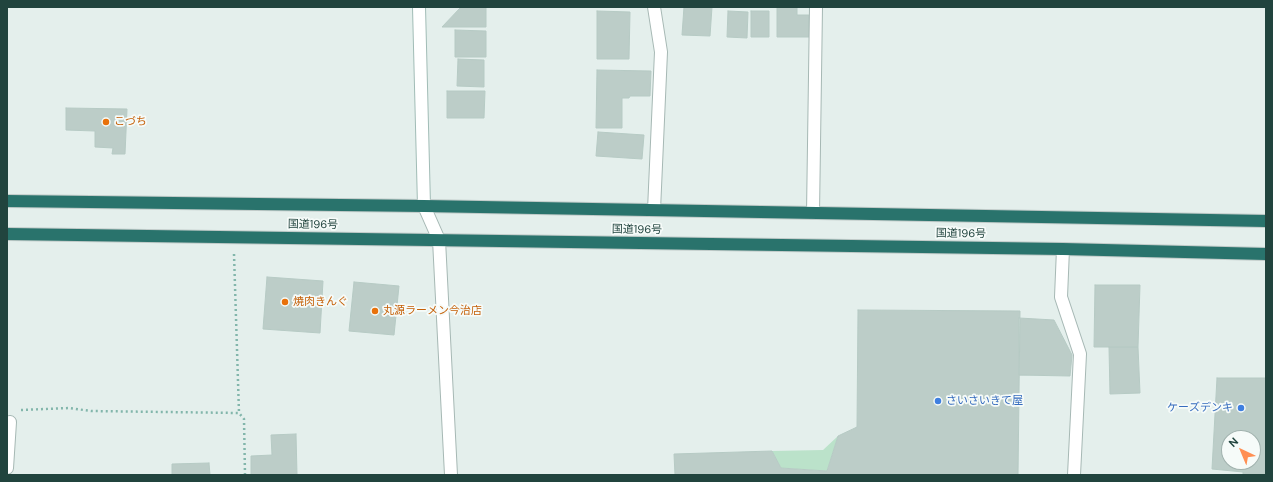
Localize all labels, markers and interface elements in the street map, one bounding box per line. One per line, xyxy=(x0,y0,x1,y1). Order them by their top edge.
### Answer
place label: こづち xyxy=(114,115,147,129)
marker: こづち xyxy=(101,117,111,127)
street label: 国道196号 xyxy=(288,218,338,232)
street label: 国道196号 xyxy=(612,223,662,237)
street label: 国道196号 xyxy=(936,227,986,241)
place label: 焼肉きんぐ xyxy=(293,295,348,309)
marker: 焼肉きんぐ xyxy=(280,297,290,307)
place label: 丸源ラーメン今治店 xyxy=(383,304,482,318)
marker: 丸源ラーメン今治店 xyxy=(370,306,380,316)
place label: さいさいきて屋 xyxy=(946,394,1023,408)
marker: さいさいきて屋 xyxy=(933,396,943,406)
place label: ケーズデンキ xyxy=(1167,401,1233,415)
marker: ケーズデンキ xyxy=(1236,403,1246,413)
north arrow xyxy=(1221,430,1261,470)
text: N xyxy=(1226,434,1241,450)

